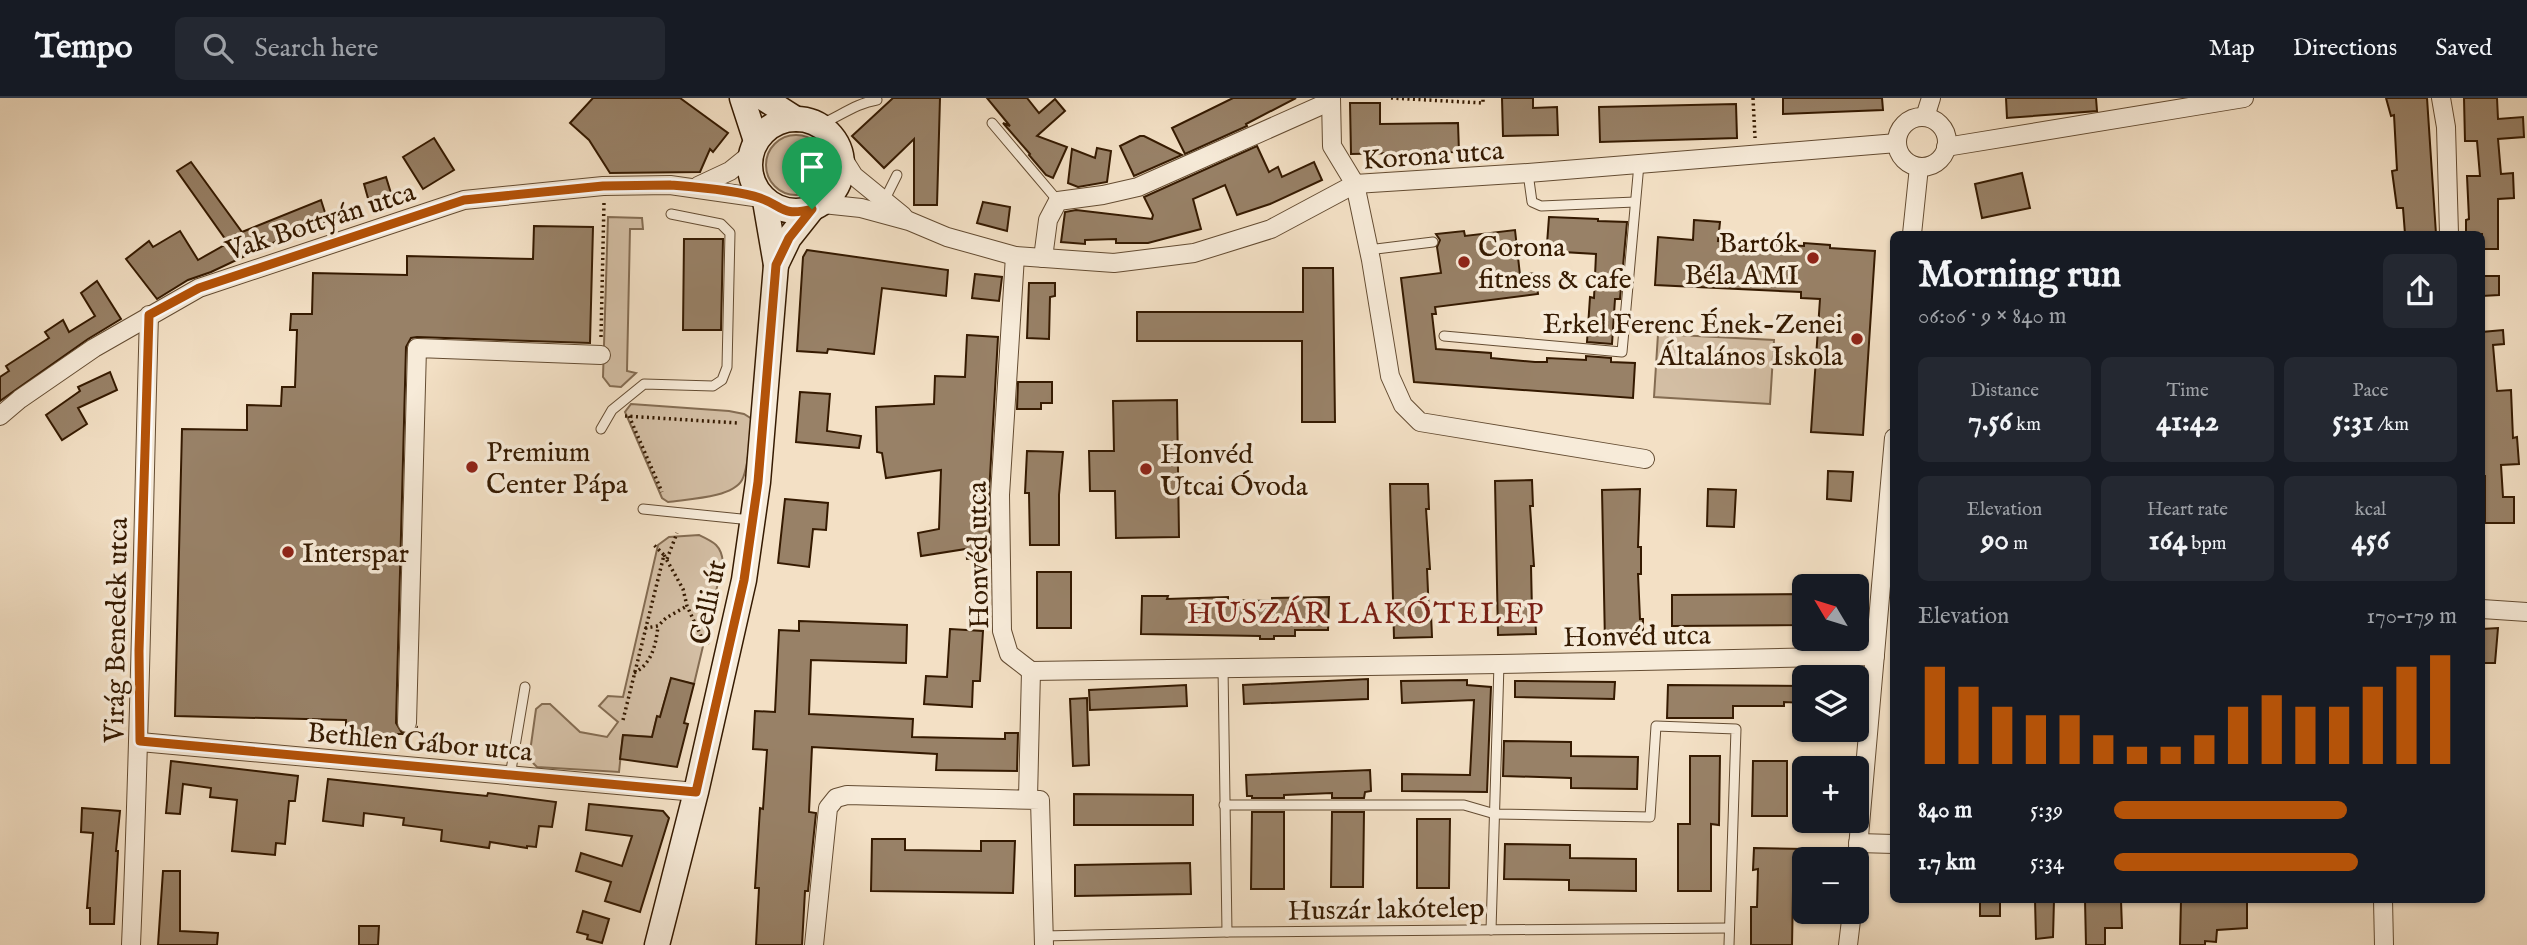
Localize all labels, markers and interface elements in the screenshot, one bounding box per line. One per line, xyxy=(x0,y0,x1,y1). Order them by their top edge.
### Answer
search box xyxy=(175,17,665,80)
text: Tempo xyxy=(35,27,133,69)
icon: search xyxy=(199,29,237,67)
text: Search here xyxy=(255,32,378,65)
text: Map xyxy=(2209,33,2255,64)
text: Directions xyxy=(2293,33,2397,64)
text: Saved xyxy=(2435,33,2492,64)
street label: Korona utca xyxy=(1361,134,1506,179)
pin xyxy=(782,137,842,209)
icon: arrive xyxy=(793,148,831,186)
street label: Vak Bottyán utca xyxy=(221,175,421,270)
place label: Bartók Béla AMI xyxy=(1684,227,1800,294)
place label: Corona fitness & cafe xyxy=(1478,231,1632,298)
marker: Bartók Béla AMI xyxy=(1805,250,1821,266)
text: Morning run xyxy=(1918,252,2121,300)
marker: Corona fitness & cafe xyxy=(1456,254,1472,270)
button: share xyxy=(2383,254,2457,328)
text: 06:06 · 9 × 840 m xyxy=(1918,302,2067,331)
place label: Erkel Ferenc Ének-Zenei Általános Iskola xyxy=(1542,307,1844,375)
marker: Erkel Ferenc Ének-Zenei Általános Iskola xyxy=(1849,331,1865,347)
text: Distance xyxy=(1970,379,2039,403)
text: Time xyxy=(2166,379,2209,403)
text: Pace xyxy=(2353,379,2388,403)
text: 7.56 xyxy=(1968,403,2012,441)
text: 41:42 xyxy=(2156,403,2219,441)
text: 5:31 xyxy=(2332,403,2373,441)
text: km xyxy=(2012,413,2041,437)
text: /km xyxy=(2373,413,2409,437)
place label: Premium Center Pápa xyxy=(486,436,629,503)
place label: Honvéd Utcai Óvoda xyxy=(1160,438,1309,505)
marker: Premium Center Pápa xyxy=(464,459,480,475)
marker: Honvéd Utcai Óvoda xyxy=(1138,461,1154,477)
street label: Honvéd utca xyxy=(961,480,998,629)
text: Elevation xyxy=(1967,498,2042,522)
text: Heart rate xyxy=(2147,498,2228,522)
text: kcal xyxy=(2355,498,2386,522)
street label: Virág Benedek utca xyxy=(98,516,137,744)
text: 90 xyxy=(1981,522,2009,560)
text: 164 xyxy=(2149,522,2187,560)
text: 456 xyxy=(2351,522,2390,560)
text: m xyxy=(2009,532,2028,556)
text: bpm xyxy=(2187,532,2226,556)
place label: Interspar xyxy=(302,537,409,572)
marker: Interspar xyxy=(280,544,296,560)
street label: Celli út xyxy=(683,556,736,648)
north arrow xyxy=(1792,574,1869,651)
map controls xyxy=(1792,574,1869,924)
district label: HUSZÁR LAKÓTELEP xyxy=(1187,595,1545,634)
text: Elevation xyxy=(1918,602,2009,631)
text: 170–179 m xyxy=(2367,602,2457,631)
street label: Honvéd utca xyxy=(1563,619,1712,656)
button: layers xyxy=(1792,665,1869,742)
street label: Bethlen Gábor utca xyxy=(306,716,535,771)
button: + xyxy=(1792,756,1869,833)
text: 840 m xyxy=(1918,796,1972,825)
text: 5:39 xyxy=(2030,796,2063,825)
button: − xyxy=(1792,847,1869,924)
text: 1.7 km xyxy=(1918,848,1976,877)
text: 5:34 xyxy=(2030,848,2064,877)
street label: Huszár lakótelep xyxy=(1287,891,1485,930)

